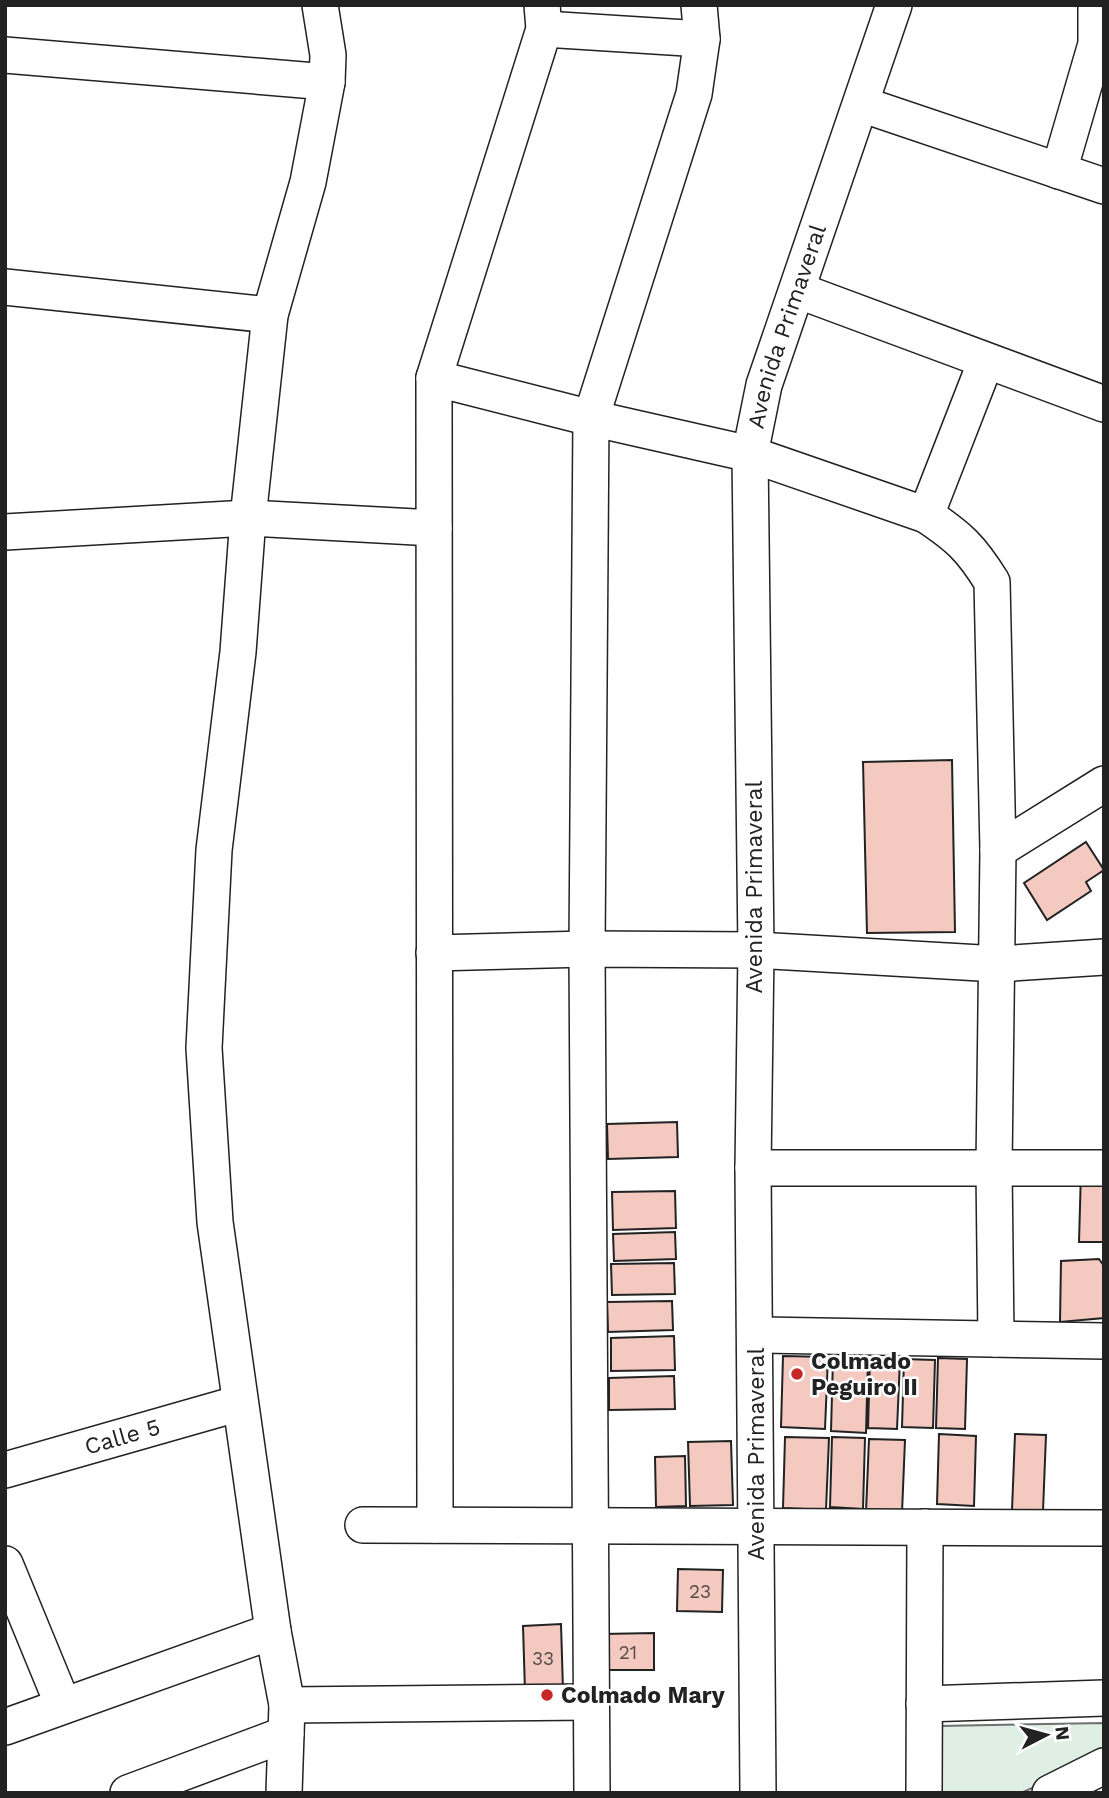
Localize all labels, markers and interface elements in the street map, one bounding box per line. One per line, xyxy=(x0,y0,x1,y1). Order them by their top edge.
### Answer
street label: Avenida Primaveral xyxy=(742,221,832,431)
street label: Avenida Primaveral xyxy=(741,780,768,994)
street label: Avenida Primaveral xyxy=(743,1347,770,1561)
place label: Colmado Peguiro II xyxy=(811,1348,918,1401)
marker: Colmado Peguiro II xyxy=(789,1366,805,1382)
street label: Calle 5 xyxy=(82,1413,163,1461)
house number: 23 xyxy=(689,1580,711,1603)
house number: 21 xyxy=(619,1641,637,1664)
house number: 33 xyxy=(532,1647,554,1670)
place label: Colmado Mary xyxy=(561,1682,725,1709)
marker: Colmado Mary xyxy=(539,1687,555,1703)
north arrow xyxy=(1011,1700,1081,1770)
text: N xyxy=(1050,1725,1075,1741)

